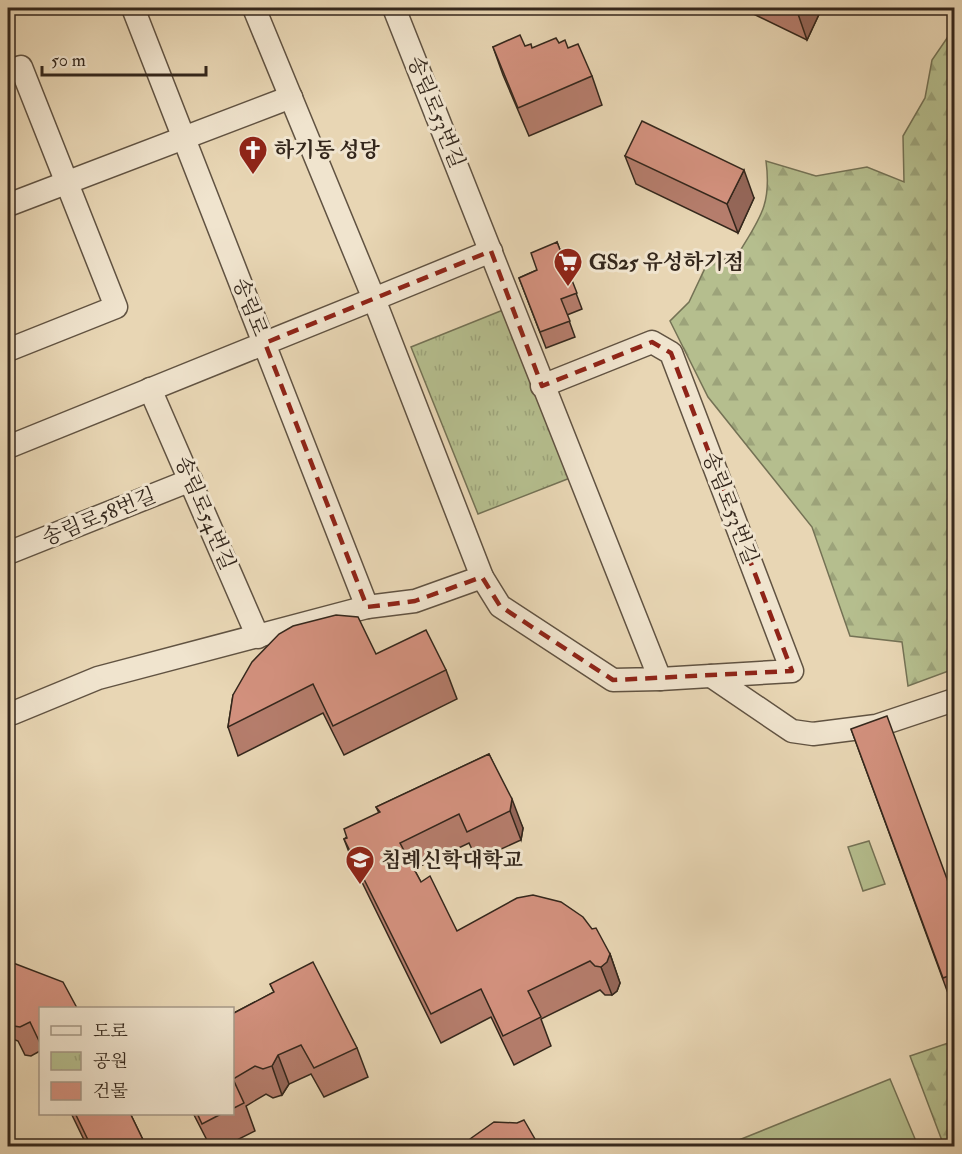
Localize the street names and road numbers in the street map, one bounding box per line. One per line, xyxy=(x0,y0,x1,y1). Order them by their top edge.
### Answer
street label: 송림로53번길 xyxy=(401,52,471,172)
street label: 송림로 xyxy=(226,274,274,340)
street label: 송림로53번길 xyxy=(696,448,764,568)
street label: 송림로54번길 xyxy=(169,452,241,574)
street label: 송림로58번길 xyxy=(38,482,160,552)

